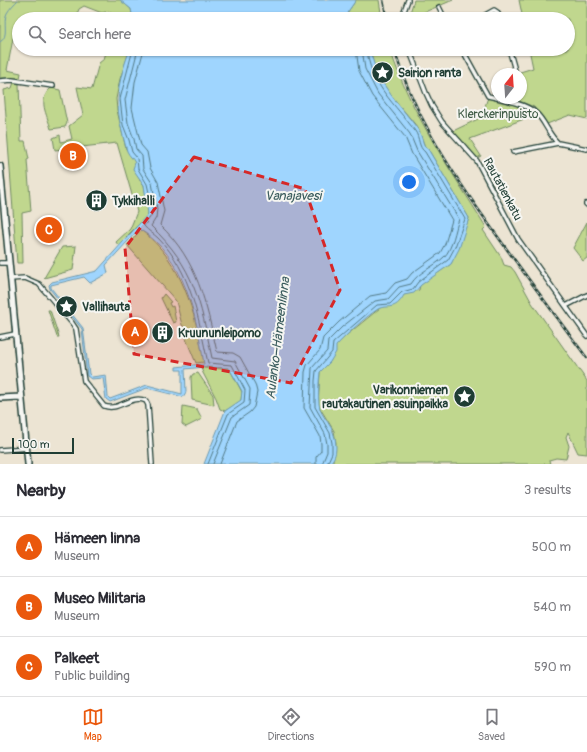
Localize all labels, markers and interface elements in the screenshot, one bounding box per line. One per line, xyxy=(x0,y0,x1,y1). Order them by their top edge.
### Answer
search box xyxy=(12,12,575,56)
icon: search xyxy=(26,23,48,45)
text: Search here xyxy=(58,25,131,44)
place icon: Sairion ranta xyxy=(370,60,396,86)
place label: Sairion ranta xyxy=(398,66,462,81)
north arrow xyxy=(491,68,527,104)
park label: Klerckerinpuisto xyxy=(458,107,539,122)
pin: B xyxy=(60,141,86,171)
street label: Rautatienkatu xyxy=(480,155,525,223)
your location xyxy=(399,172,419,192)
building icon: Tykkihalli xyxy=(84,188,110,214)
water label: Vanajavesi xyxy=(265,188,324,204)
place label: Tykkihalli xyxy=(111,194,155,209)
pin: C xyxy=(36,215,62,245)
water label: Aulanko–Hämeenlinna xyxy=(263,275,294,400)
place icon: Vallihauta xyxy=(53,294,79,320)
place label: Vallihauta xyxy=(82,300,130,315)
pin: A xyxy=(122,317,148,347)
building icon: Kruununleipomo xyxy=(149,320,175,346)
place label: Kruununleipomo xyxy=(178,326,262,341)
place label: Varikonniemen rautakautinen asuinpaikka xyxy=(322,383,448,412)
place icon: Varikonniemen rautakautinen asuinpaikka xyxy=(451,384,477,410)
scale bar xyxy=(12,436,74,455)
text: 100 m xyxy=(18,438,49,451)
text: Nearby xyxy=(16,480,65,501)
text: 3 results xyxy=(524,482,571,498)
text: Hämeen linna xyxy=(54,529,140,548)
text: A xyxy=(25,539,33,555)
text: 500 m xyxy=(532,539,571,555)
text: Museum xyxy=(54,548,100,564)
text: Museo Militaria xyxy=(54,589,146,608)
text: B xyxy=(25,599,33,615)
text: 540 m xyxy=(533,599,571,615)
text: Museum xyxy=(54,608,100,624)
text: Palkeet xyxy=(54,649,99,668)
text: C xyxy=(25,659,33,675)
text: 590 m xyxy=(534,659,571,675)
text: Public building xyxy=(54,668,130,684)
tab: Map xyxy=(82,706,104,743)
tab: Directions xyxy=(268,706,314,743)
tab: Saved xyxy=(478,706,505,743)

